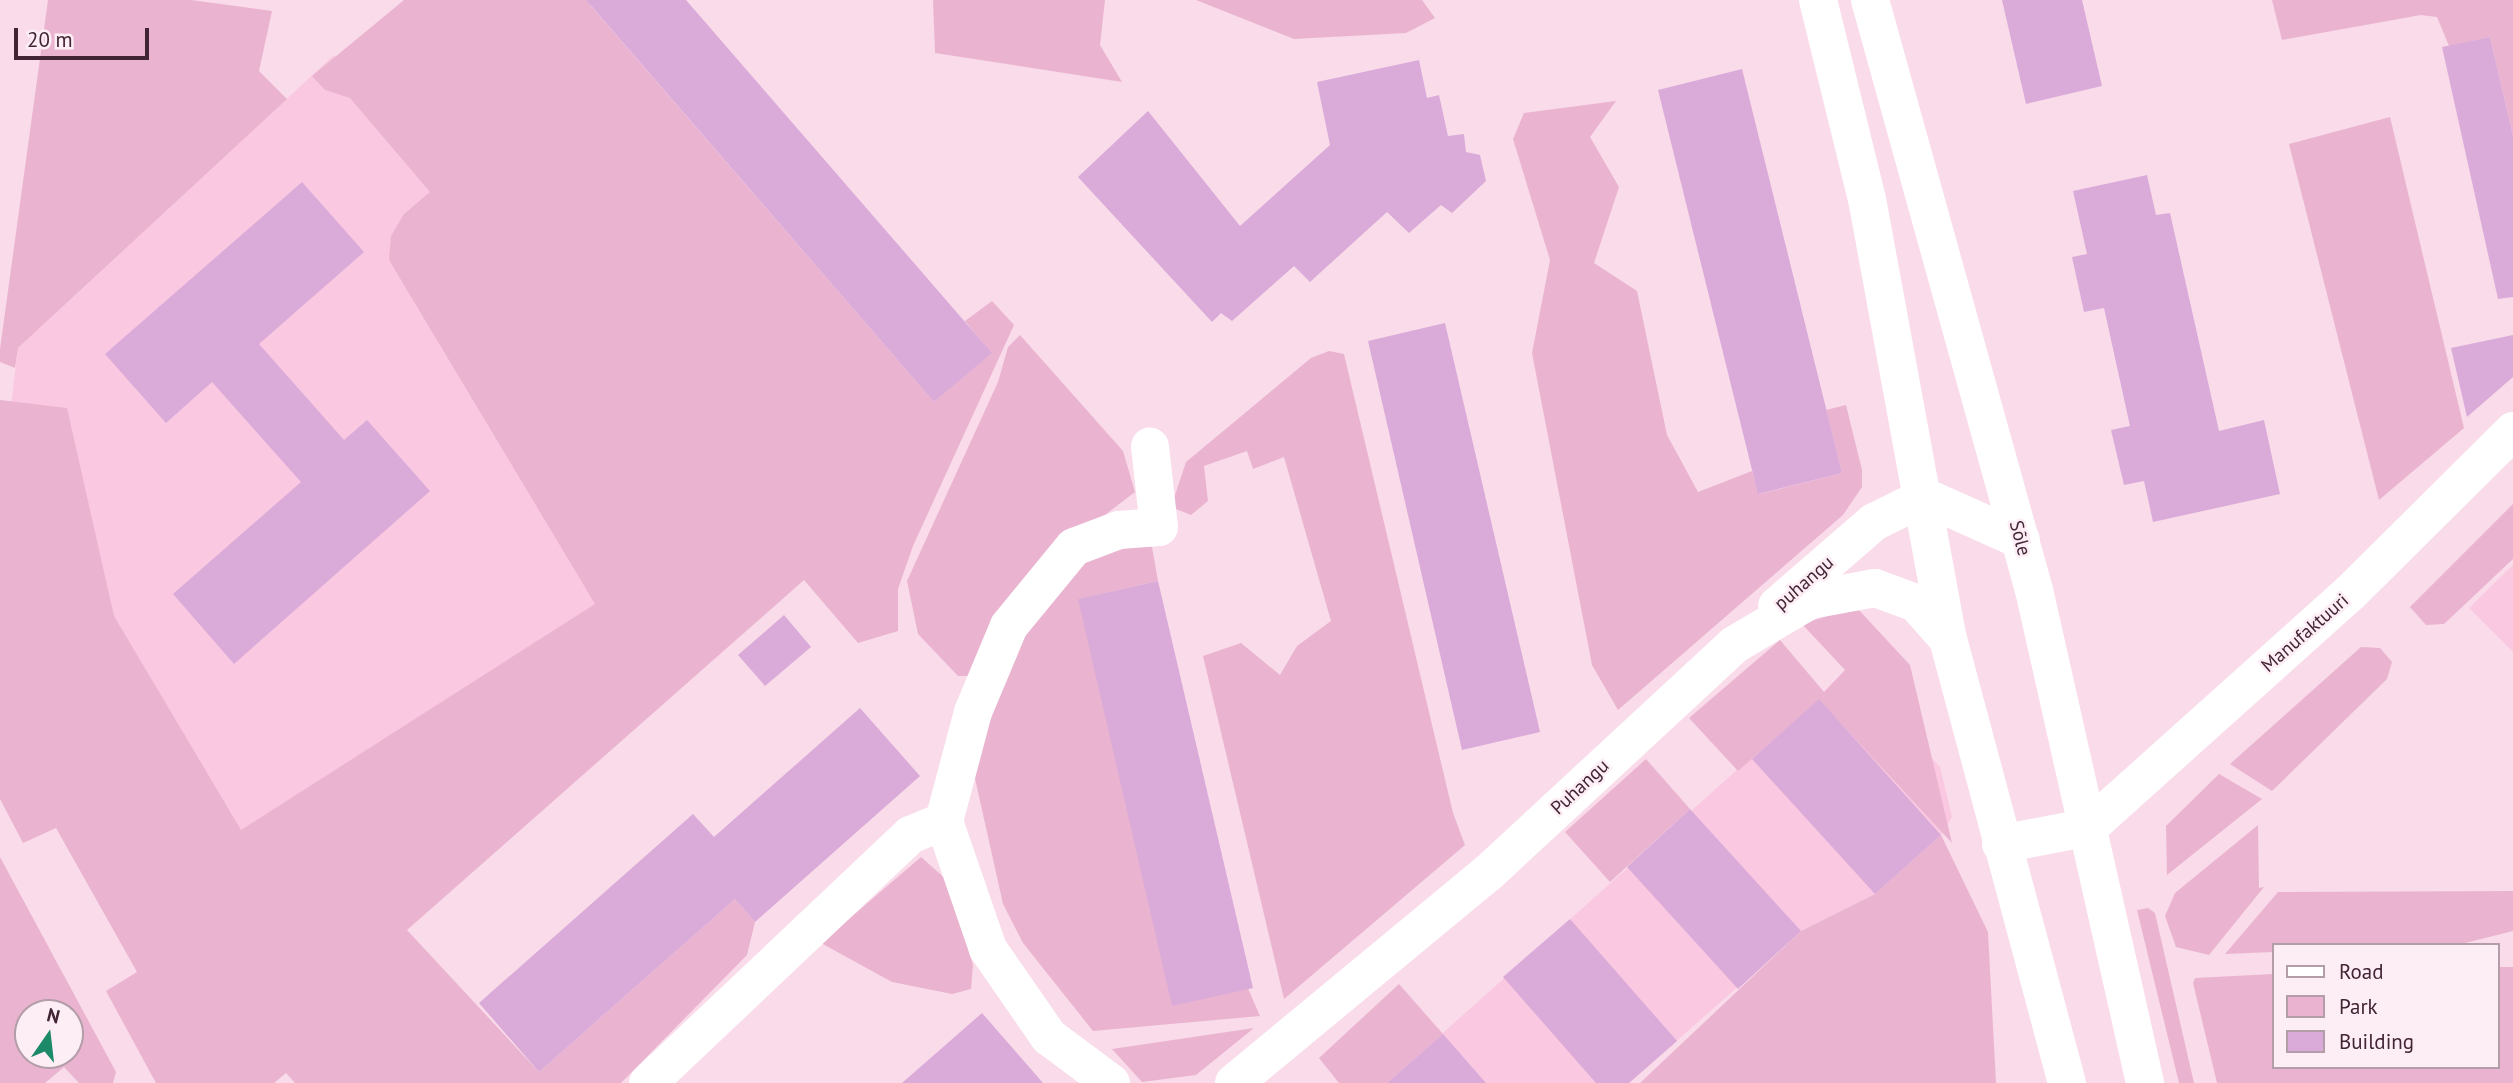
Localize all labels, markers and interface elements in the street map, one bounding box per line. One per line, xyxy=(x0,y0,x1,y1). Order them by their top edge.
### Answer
scale bar xyxy=(18,14,152,58)
text: 20 m xyxy=(27,26,73,53)
street label: Sõle xyxy=(2004,518,2036,558)
street label: puhangu xyxy=(1770,551,1838,615)
street label: Manufaktuuri xyxy=(2257,589,2353,677)
street label: Puhangu xyxy=(1546,755,1614,819)
legend xyxy=(2272,943,2499,1069)
text: Road xyxy=(2339,958,2383,985)
text: Park xyxy=(2339,993,2378,1020)
north arrow xyxy=(14,999,84,1069)
text: N xyxy=(45,1002,63,1029)
text: Building xyxy=(2339,1028,2414,1055)

